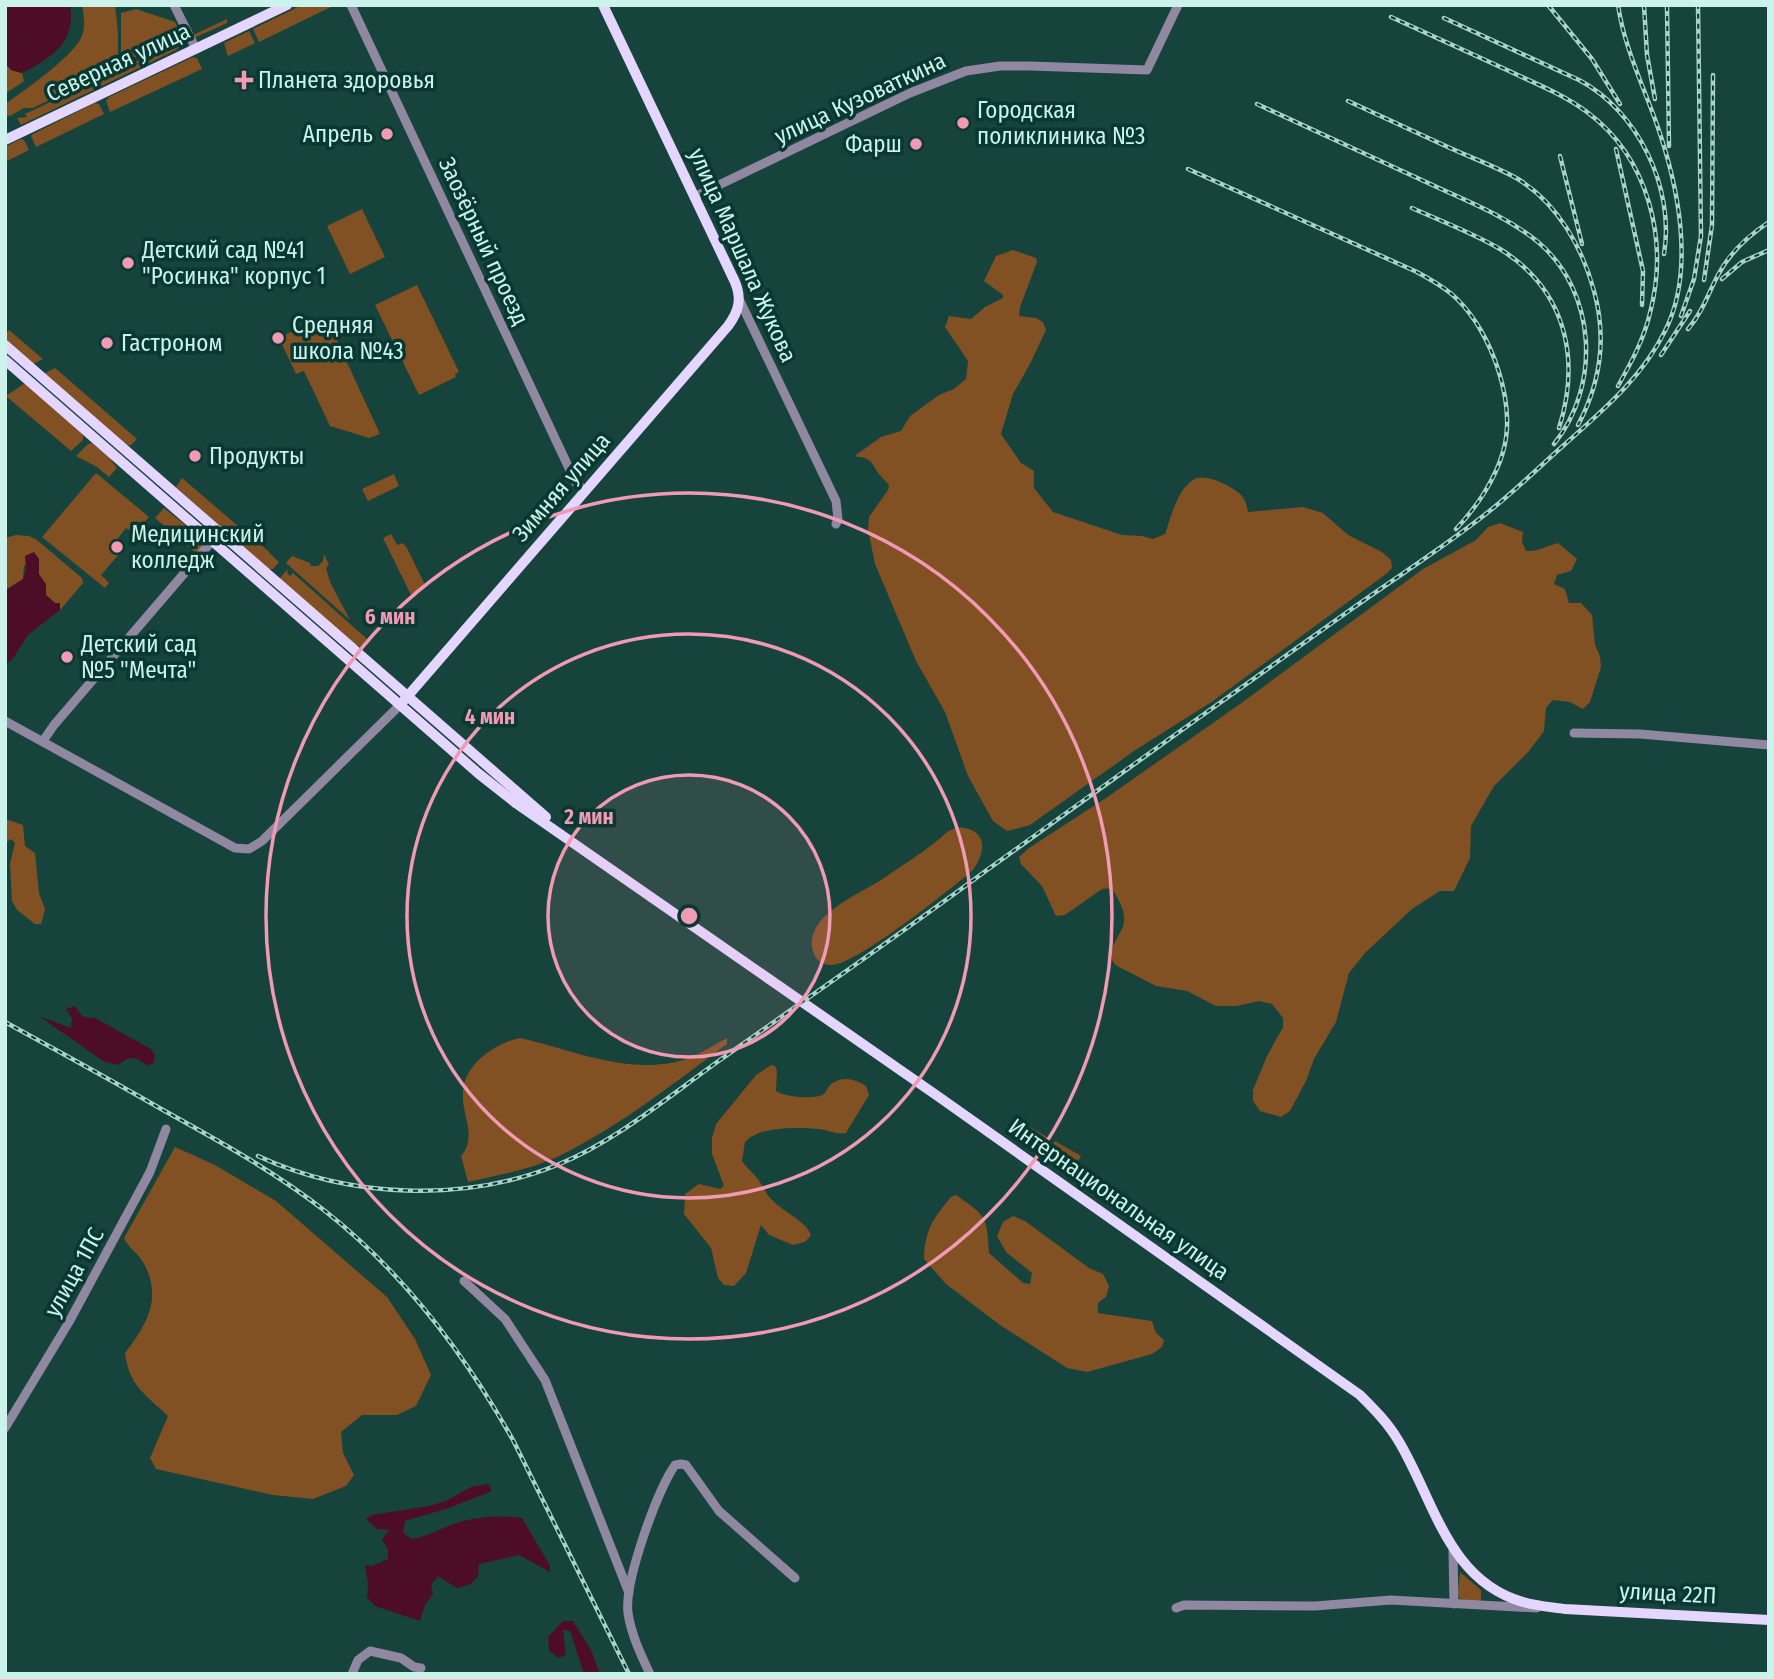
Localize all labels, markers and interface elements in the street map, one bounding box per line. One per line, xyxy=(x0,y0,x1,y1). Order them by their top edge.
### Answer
street label: Северная улица xyxy=(42,16,194,108)
street label: улица Кузоваткина xyxy=(770,46,950,150)
place label: Планета здоровья xyxy=(258,66,435,94)
marker: Планета здоровья xyxy=(236,72,252,88)
place label: Городская поликлиника №3 xyxy=(977,96,1145,150)
marker: Городская поликлиника №3 xyxy=(955,115,971,131)
place label: Апрель xyxy=(303,120,373,148)
marker: Апрель xyxy=(379,126,395,142)
place label: Фарш xyxy=(845,130,902,158)
marker: Фарш xyxy=(908,136,924,152)
street label: улица Маршала Жукова xyxy=(683,144,803,366)
street label: Заозёрный проезд xyxy=(433,153,535,329)
place label: Детский сад №41 "Росинка" корпус 1 xyxy=(141,236,326,290)
marker: Детский сад №41 "Росинка" корпус 1 xyxy=(120,255,136,271)
place label: Средняя школа №43 xyxy=(292,311,404,365)
place label: Гастроном xyxy=(121,329,222,357)
marker: Средняя школа №43 xyxy=(270,330,286,346)
marker: Гастроном xyxy=(99,335,115,351)
street label: Зимняя улица xyxy=(506,427,616,547)
place label: Продукты xyxy=(209,442,304,470)
marker: Продукты xyxy=(187,448,203,464)
place label: Медицинский колледж xyxy=(131,520,265,574)
marker: Медицинский колледж xyxy=(109,539,125,555)
text: 6 мин xyxy=(365,604,415,630)
place label: Детский сад №5 "Мечта" xyxy=(80,630,197,684)
marker: Детский сад №5 "Мечта" xyxy=(59,649,75,665)
text: 4 мин xyxy=(465,704,515,730)
text: 2 мин xyxy=(563,804,614,830)
centre of rings xyxy=(677,904,701,928)
street label: Интернациональная улица xyxy=(1003,1112,1235,1286)
street label: улица 1ПС xyxy=(38,1222,110,1321)
street label: улица 22П xyxy=(1619,1576,1717,1610)

